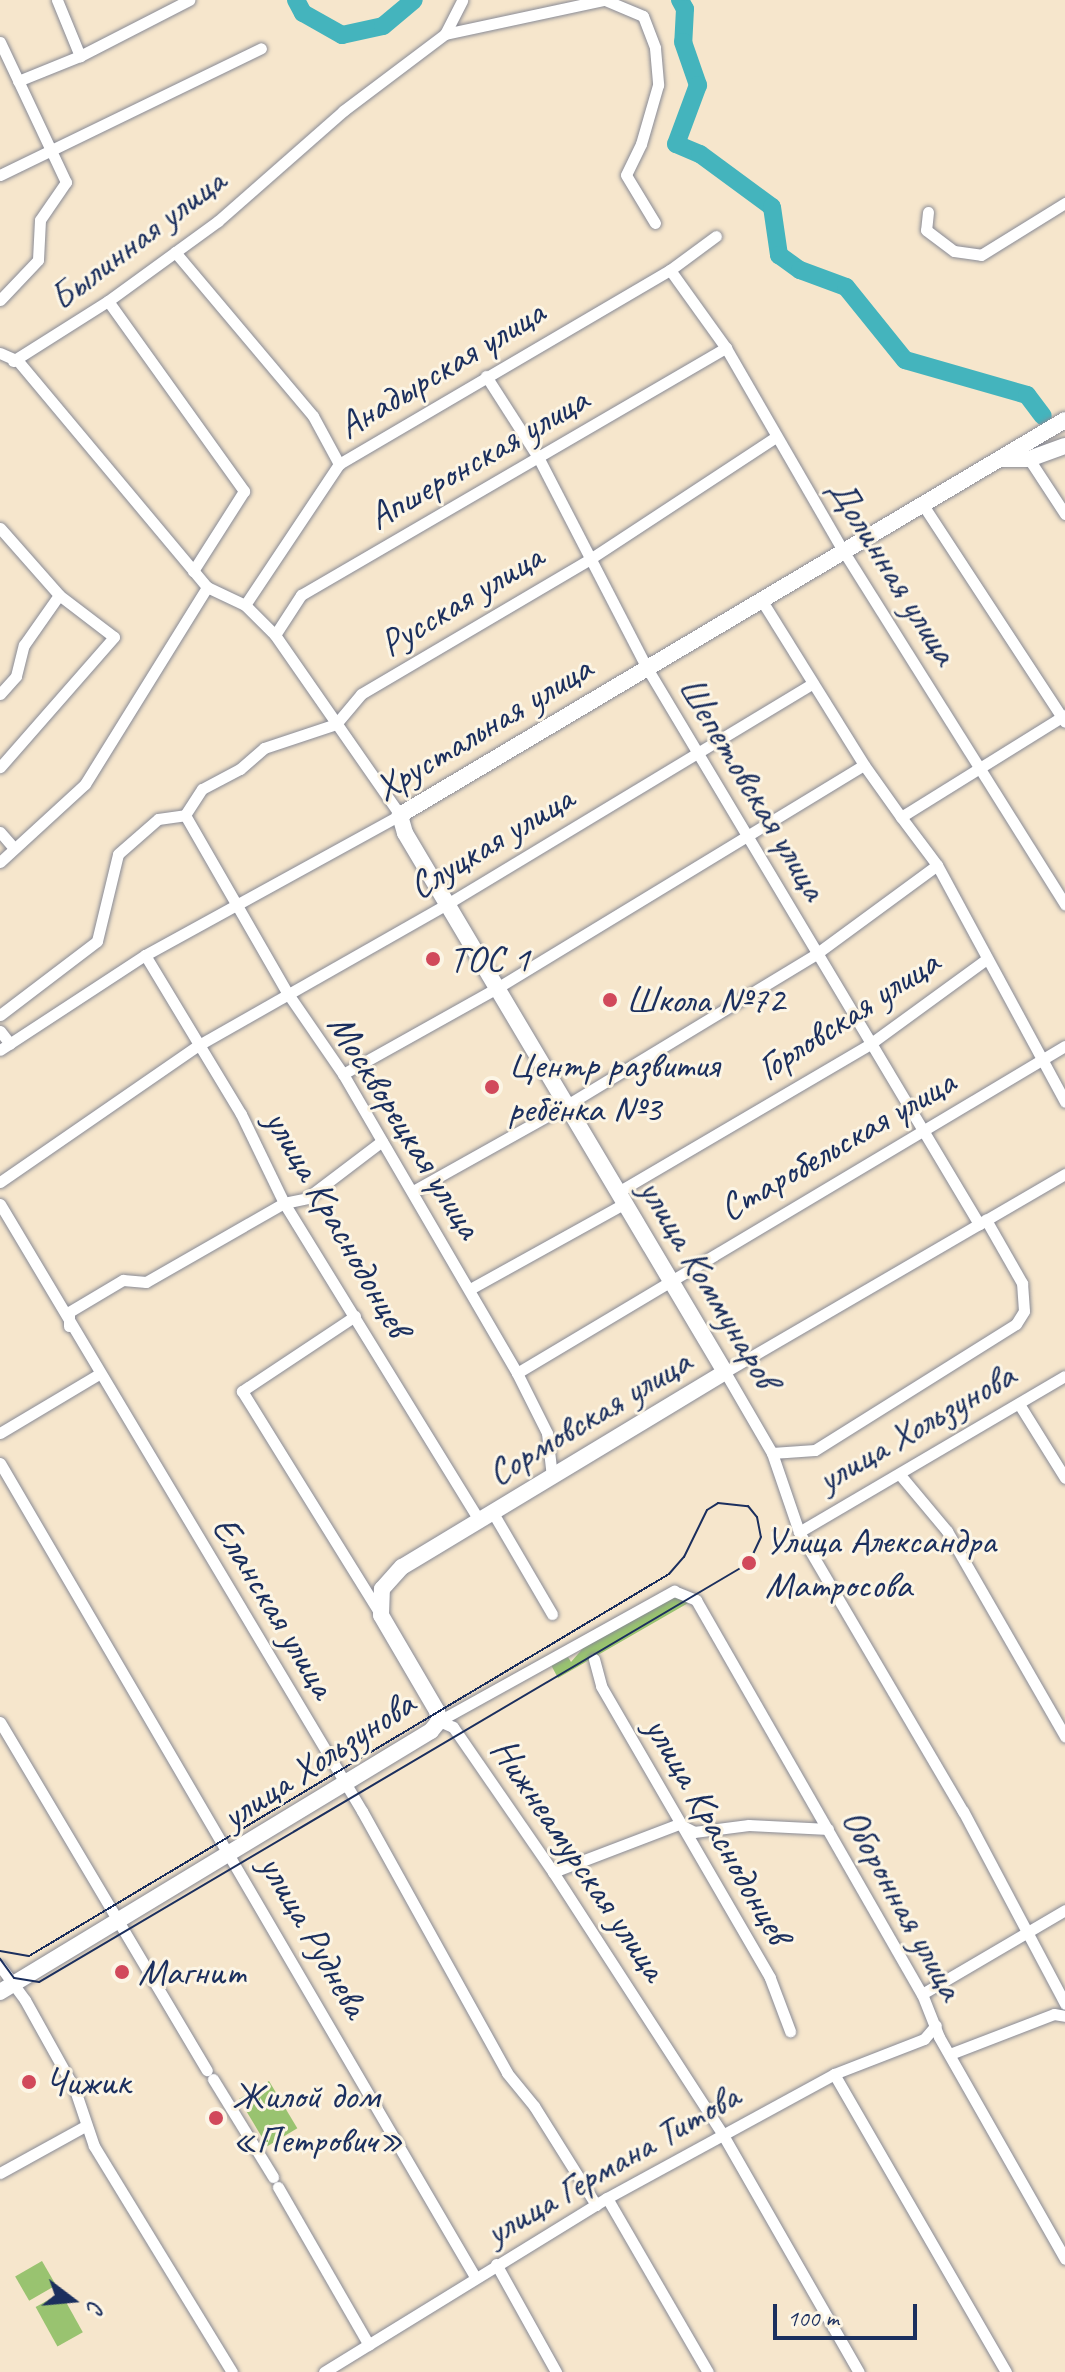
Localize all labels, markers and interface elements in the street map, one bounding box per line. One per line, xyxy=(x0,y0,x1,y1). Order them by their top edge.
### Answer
street label: Былинная улица xyxy=(40,158,234,320)
street label: Анадырская улица xyxy=(328,289,554,449)
street label: Апшеронская улица xyxy=(359,376,597,540)
street label: Долинная улица xyxy=(817,469,969,673)
street label: Русская улица xyxy=(371,534,551,666)
street label: Хрустальная улица xyxy=(365,645,601,811)
street label: Шепетовская улица xyxy=(668,667,838,909)
street label: Слуцкая улица xyxy=(401,775,581,909)
place label: ТОС 1 xyxy=(449,936,530,982)
street label: Горловская улица xyxy=(748,939,948,1091)
marker: ТОС 1 xyxy=(424,950,442,968)
place label: Школа №72 xyxy=(626,977,785,1023)
marker: Школа №72 xyxy=(601,991,619,1009)
street label: Москворецкая улица xyxy=(317,1004,493,1248)
place label: Центр развития ребёнка №3 xyxy=(508,1042,725,1132)
street label: Старобельская улица xyxy=(709,1058,965,1232)
marker: Центр развития ребёнка №3 xyxy=(483,1078,501,1096)
street label: улица Краснодонцев xyxy=(254,1101,422,1345)
street label: улица Коммунаров xyxy=(628,1169,790,1397)
street label: Сормовская улица xyxy=(478,1338,700,1496)
street label: улица Хользунова xyxy=(810,1353,1022,1501)
street label: Еланская улица xyxy=(202,1507,346,1707)
place label: Улица Александра Матросова xyxy=(765,1518,995,1608)
marker: Улица Александра Матросова xyxy=(740,1554,758,1572)
street label: улица Хользунова xyxy=(214,1681,422,1839)
street label: улица Краснодонцев xyxy=(634,1708,802,1952)
street label: Нижнеамурская улица xyxy=(481,1729,677,1989)
street label: Оборонная улица xyxy=(831,1799,975,2009)
street label: улица Руднева xyxy=(249,1847,379,2025)
place label: Магнит xyxy=(138,1949,246,1995)
marker: Магнит xyxy=(113,1963,131,1981)
place label: Чижик xyxy=(45,2059,130,2105)
marker: Чижик xyxy=(20,2073,38,2091)
place label: Жилой дом «Петрович» xyxy=(232,2073,403,2162)
street label: улица Германа Титова xyxy=(477,2073,747,2255)
marker: Жилой дом «Петрович» xyxy=(207,2109,225,2127)
north arrow xyxy=(32,2260,112,2340)
scale bar xyxy=(777,2288,921,2338)
text: С xyxy=(80,2298,110,2316)
text: 100 m xyxy=(787,2303,839,2333)

